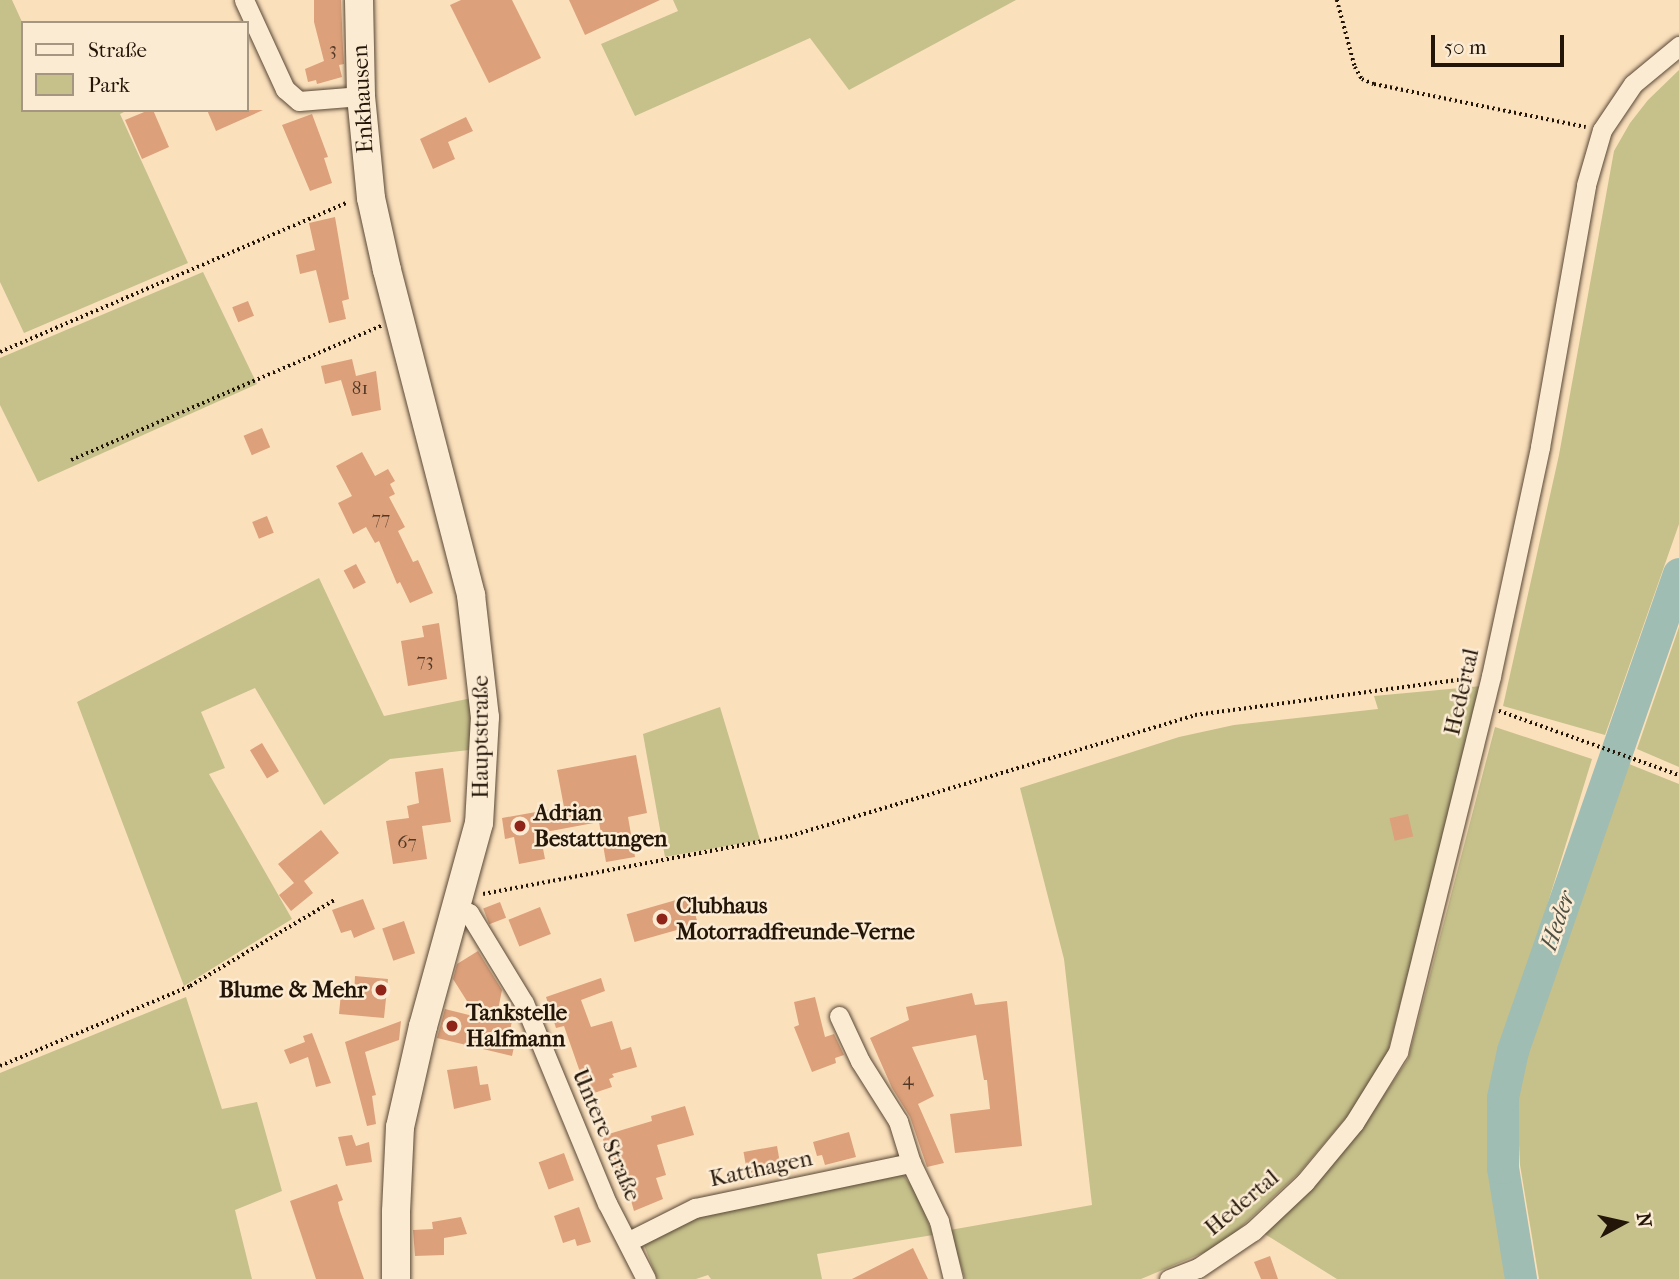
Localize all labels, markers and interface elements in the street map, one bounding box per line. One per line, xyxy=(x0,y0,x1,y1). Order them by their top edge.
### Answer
legend xyxy=(21,21,248,112)
scale bar xyxy=(1434,21,1567,65)
text: 50 m xyxy=(1444,35,1487,59)
text: Straße xyxy=(88,38,147,62)
house number: 3 xyxy=(329,39,337,61)
street label: Enkhausen xyxy=(346,44,380,154)
text: Park xyxy=(88,73,130,97)
house number: 81 xyxy=(352,378,368,400)
house number: 77 xyxy=(372,508,390,530)
street label: Hedertal xyxy=(1439,646,1485,738)
house number: 73 xyxy=(417,650,433,672)
street label: Hauptstraße xyxy=(467,675,495,799)
place label: Adrian Bestattungen xyxy=(534,799,667,853)
marker: Adrian Bestattungen xyxy=(512,818,528,834)
house number: 67 xyxy=(397,832,417,854)
water label: Heder xyxy=(1534,888,1582,954)
place label: Clubhaus Motorradfreunde-Verne xyxy=(676,892,915,946)
marker: Clubhaus Motorradfreunde-Verne xyxy=(654,911,670,927)
place label: Blume & Mehr xyxy=(219,976,367,1004)
marker: Blume & Mehr xyxy=(373,982,389,998)
place label: Tankstelle Halfmann xyxy=(466,999,567,1053)
marker: Tankstelle Halfmann xyxy=(444,1018,460,1034)
street label: Untere Straße xyxy=(566,1065,646,1205)
house number: 4 xyxy=(902,1069,914,1091)
street label: Katthagen xyxy=(707,1145,815,1193)
street label: Hedertal xyxy=(1199,1164,1285,1242)
north arrow xyxy=(1588,1188,1658,1258)
text: N xyxy=(1632,1211,1656,1229)

